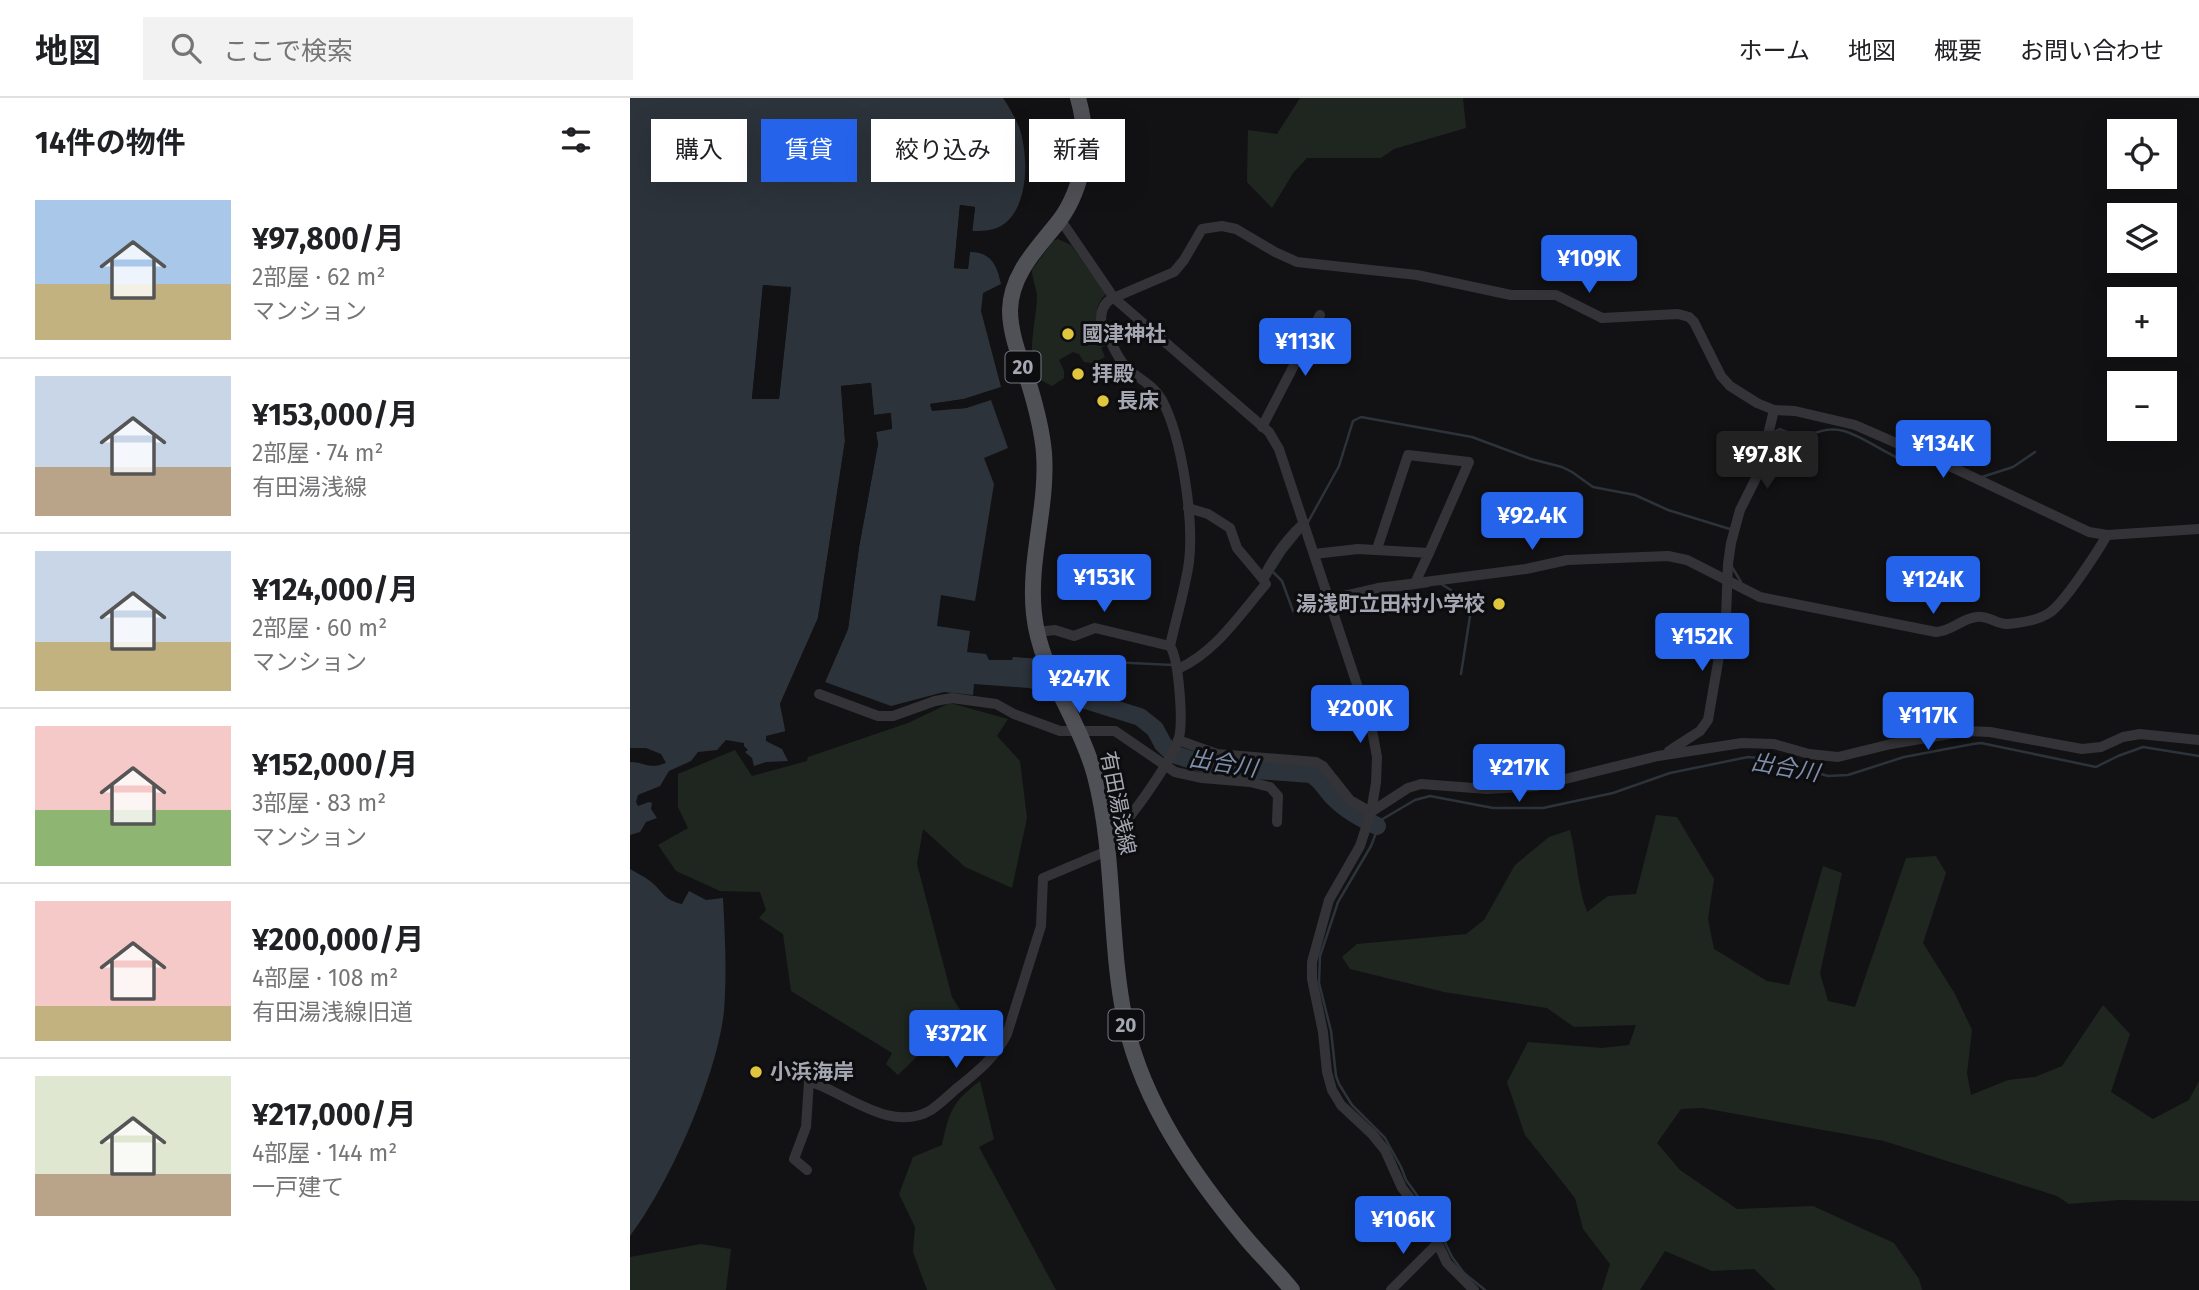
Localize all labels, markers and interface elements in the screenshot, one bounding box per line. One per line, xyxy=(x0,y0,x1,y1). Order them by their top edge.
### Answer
search box xyxy=(143,17,633,80)
icon: search xyxy=(167,29,205,67)
text: 地図 xyxy=(35,31,101,71)
text: ここで検索 xyxy=(223,36,353,67)
text: ホーム xyxy=(1739,37,1810,65)
text: 地図 xyxy=(1848,37,1896,65)
text: 概要 xyxy=(1934,37,1982,65)
text: お問い合わせ xyxy=(2020,37,2164,65)
chip: 購入 xyxy=(651,119,747,182)
chip: 賃貸 xyxy=(761,119,857,182)
chip: 絞り込み xyxy=(871,119,1015,182)
chip: 新着 xyxy=(1029,119,1125,182)
map controls xyxy=(2107,119,2177,441)
button: locate xyxy=(2107,119,2177,189)
icon: filters xyxy=(557,121,595,159)
text: 14件の物件 xyxy=(35,125,186,161)
button: layers xyxy=(2107,203,2177,273)
text: ¥97,800/月 xyxy=(252,221,404,257)
icon: home xyxy=(91,228,175,312)
pin: ¥109K xyxy=(1540,236,1638,295)
text: ¥109K xyxy=(1557,244,1621,272)
text: 2部屋 · 62 m² xyxy=(252,263,385,291)
button: + xyxy=(2107,287,2177,357)
text: マンション xyxy=(252,297,367,325)
pin: ¥113K xyxy=(1256,318,1354,378)
place label: 國津神社 xyxy=(1082,321,1166,347)
marker: 國津神社 xyxy=(1060,326,1076,342)
text: ¥113K xyxy=(1275,327,1335,355)
road number: 20 xyxy=(1006,352,1040,382)
place label: 拝殿 xyxy=(1092,361,1134,387)
marker: 拝殿 xyxy=(1070,366,1086,382)
button: − xyxy=(2107,371,2177,441)
place label: 長床 xyxy=(1117,388,1159,414)
marker: 長床 xyxy=(1095,393,1111,409)
text: ¥153,000/月 xyxy=(252,397,419,433)
icon: home xyxy=(91,404,175,488)
pin: ¥134K xyxy=(1894,420,1992,480)
text: ¥134K xyxy=(1912,429,1974,457)
pin: ¥97.8K xyxy=(1710,432,1824,491)
text: 2部屋 · 74 m² xyxy=(252,439,384,467)
text: ¥97.8K xyxy=(1732,440,1802,468)
text: 有田湯浅線 xyxy=(252,473,367,501)
pin: ¥92.4K xyxy=(1475,492,1589,552)
text: ¥92.4K xyxy=(1497,501,1567,529)
pin: ¥153K xyxy=(1055,554,1153,614)
pin: ¥124K xyxy=(1884,556,1982,616)
text: ¥153K xyxy=(1073,563,1135,591)
text: ¥124K xyxy=(1902,565,1964,593)
text: ¥124,000/月 xyxy=(252,572,419,608)
icon: home xyxy=(91,579,175,663)
place label: 湯浅町立田村小学校 xyxy=(1296,591,1485,617)
marker: 湯浅町立田村小学校 xyxy=(1491,596,1507,612)
text: 2部屋 · 60 m² xyxy=(252,614,387,642)
pin: ¥152K xyxy=(1653,614,1751,673)
text: ¥152K xyxy=(1671,622,1733,650)
text: マンション xyxy=(252,648,367,676)
pin: ¥247K xyxy=(1030,656,1128,715)
text: ¥247K xyxy=(1048,664,1110,692)
pin: ¥200K xyxy=(1311,686,1409,745)
pin: ¥117K xyxy=(1879,692,1977,752)
text: ¥200K xyxy=(1327,694,1393,722)
text: ¥117K xyxy=(1899,701,1957,729)
water label: 出合川 xyxy=(1187,744,1262,783)
pin: ¥217K xyxy=(1470,744,1568,804)
text: ¥152,000/月 xyxy=(252,747,418,783)
water label: 出合川 xyxy=(1749,747,1824,787)
street label: 有田湯浅線 xyxy=(1095,749,1141,857)
text: ¥217K xyxy=(1489,753,1549,781)
icon: home xyxy=(91,754,175,838)
text: 3部屋 · 83 m² xyxy=(252,789,386,817)
text: マンション xyxy=(252,823,367,851)
text: ¥200,000/月 xyxy=(252,922,424,958)
icon: home xyxy=(91,929,175,1013)
text: 4部屋 · 108 m² xyxy=(252,964,398,992)
text: 有田湯浅線旧道 xyxy=(252,998,413,1026)
road number: 20 xyxy=(1108,1009,1144,1040)
pin: ¥372K xyxy=(907,1010,1005,1070)
text: ¥372K xyxy=(925,1019,987,1047)
place label: 小浜海岸 xyxy=(770,1059,854,1085)
marker: 小浜海岸 xyxy=(748,1064,764,1080)
text: ¥217,000/月 xyxy=(252,1097,416,1133)
icon: home xyxy=(91,1104,175,1188)
text: 4部屋 · 144 m² xyxy=(252,1139,397,1167)
text: 一戸建て xyxy=(252,1173,344,1201)
pin: ¥106K xyxy=(1354,1196,1452,1256)
text: ¥106K xyxy=(1371,1205,1435,1233)

